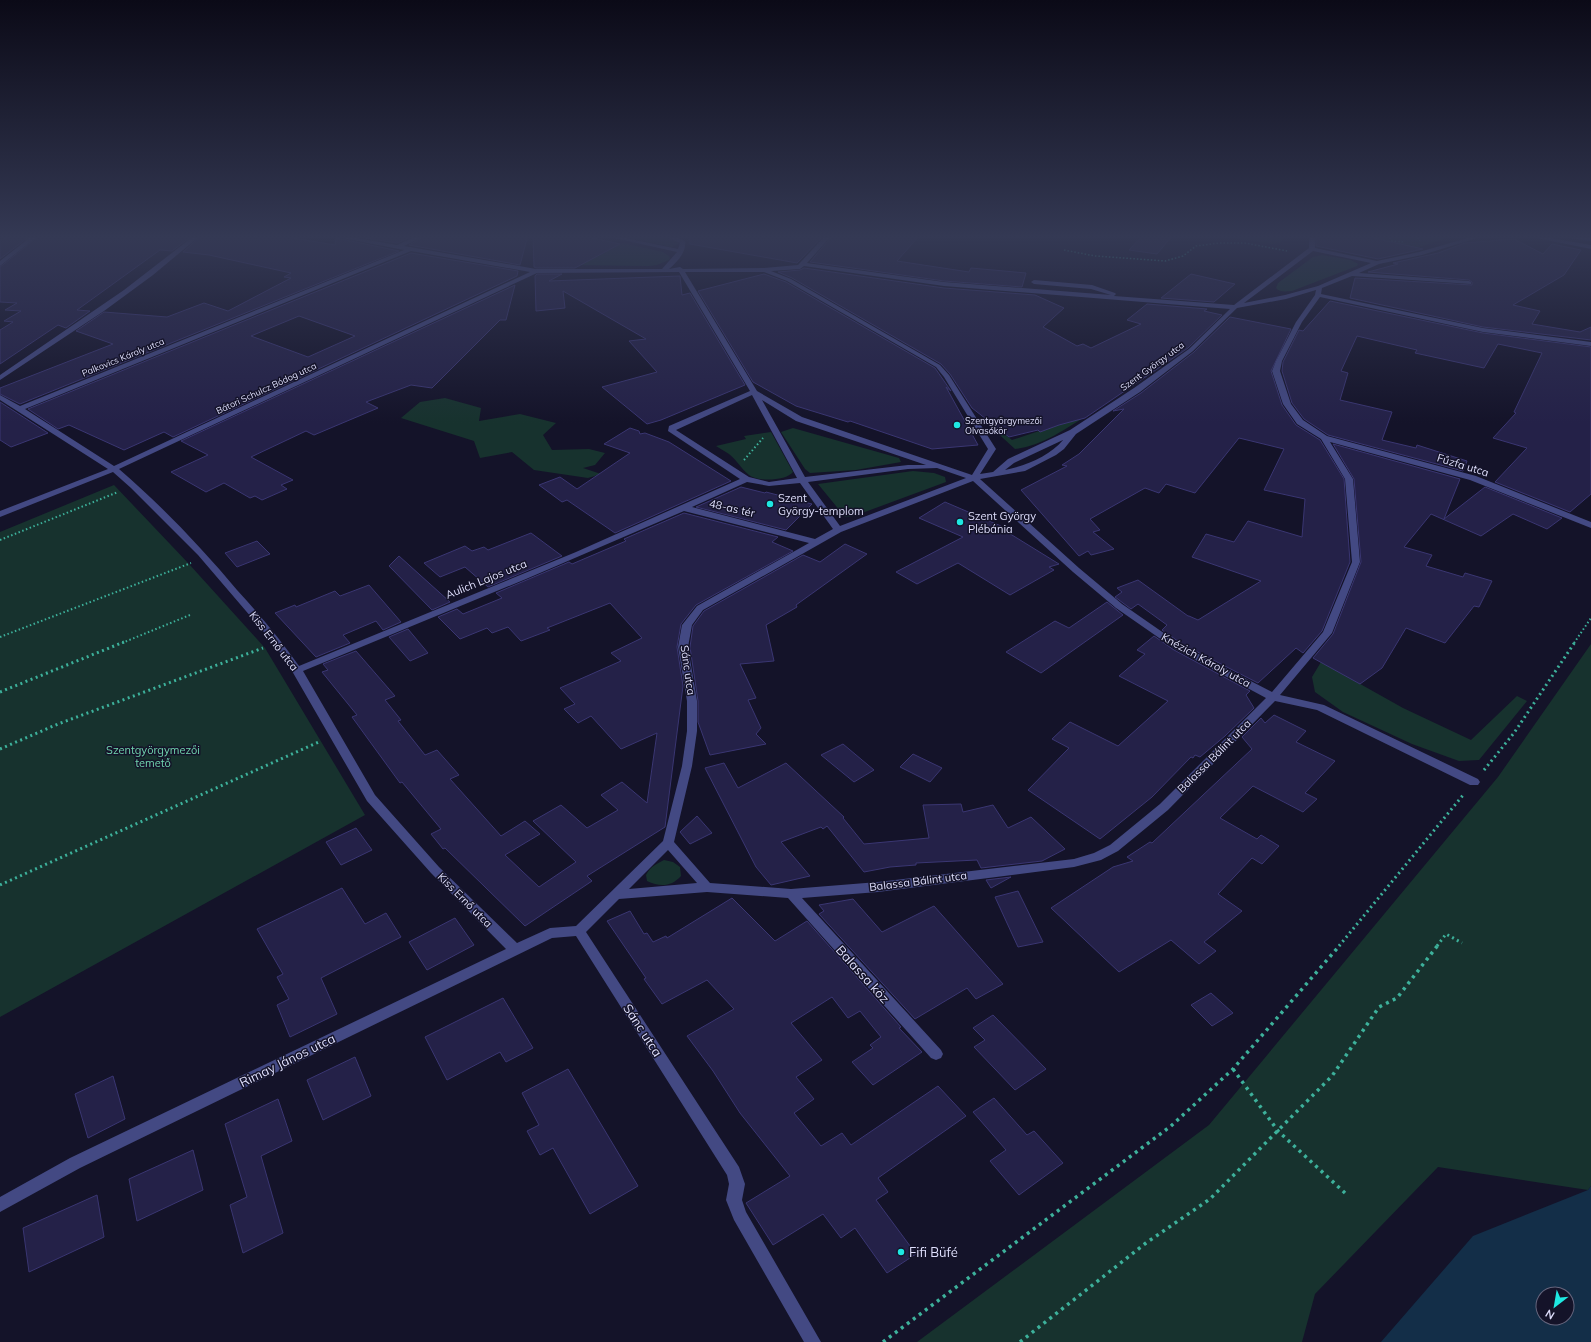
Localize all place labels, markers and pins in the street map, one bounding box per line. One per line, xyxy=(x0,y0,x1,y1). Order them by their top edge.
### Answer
place label: Szentgyörgymezői Olvasókör xyxy=(965,415,1042,436)
marker: Szentgyörgymezői Olvasókör xyxy=(952,420,962,430)
place label: Szent György-templom xyxy=(778,491,864,518)
marker: Szent György-templom xyxy=(765,499,775,509)
place label: Szent György Plébánia xyxy=(968,509,1036,536)
marker: Szent György Plébánia xyxy=(955,517,965,527)
place label: Fifi Büfé xyxy=(909,1244,958,1260)
marker: Fifi Büfé xyxy=(896,1247,906,1257)

